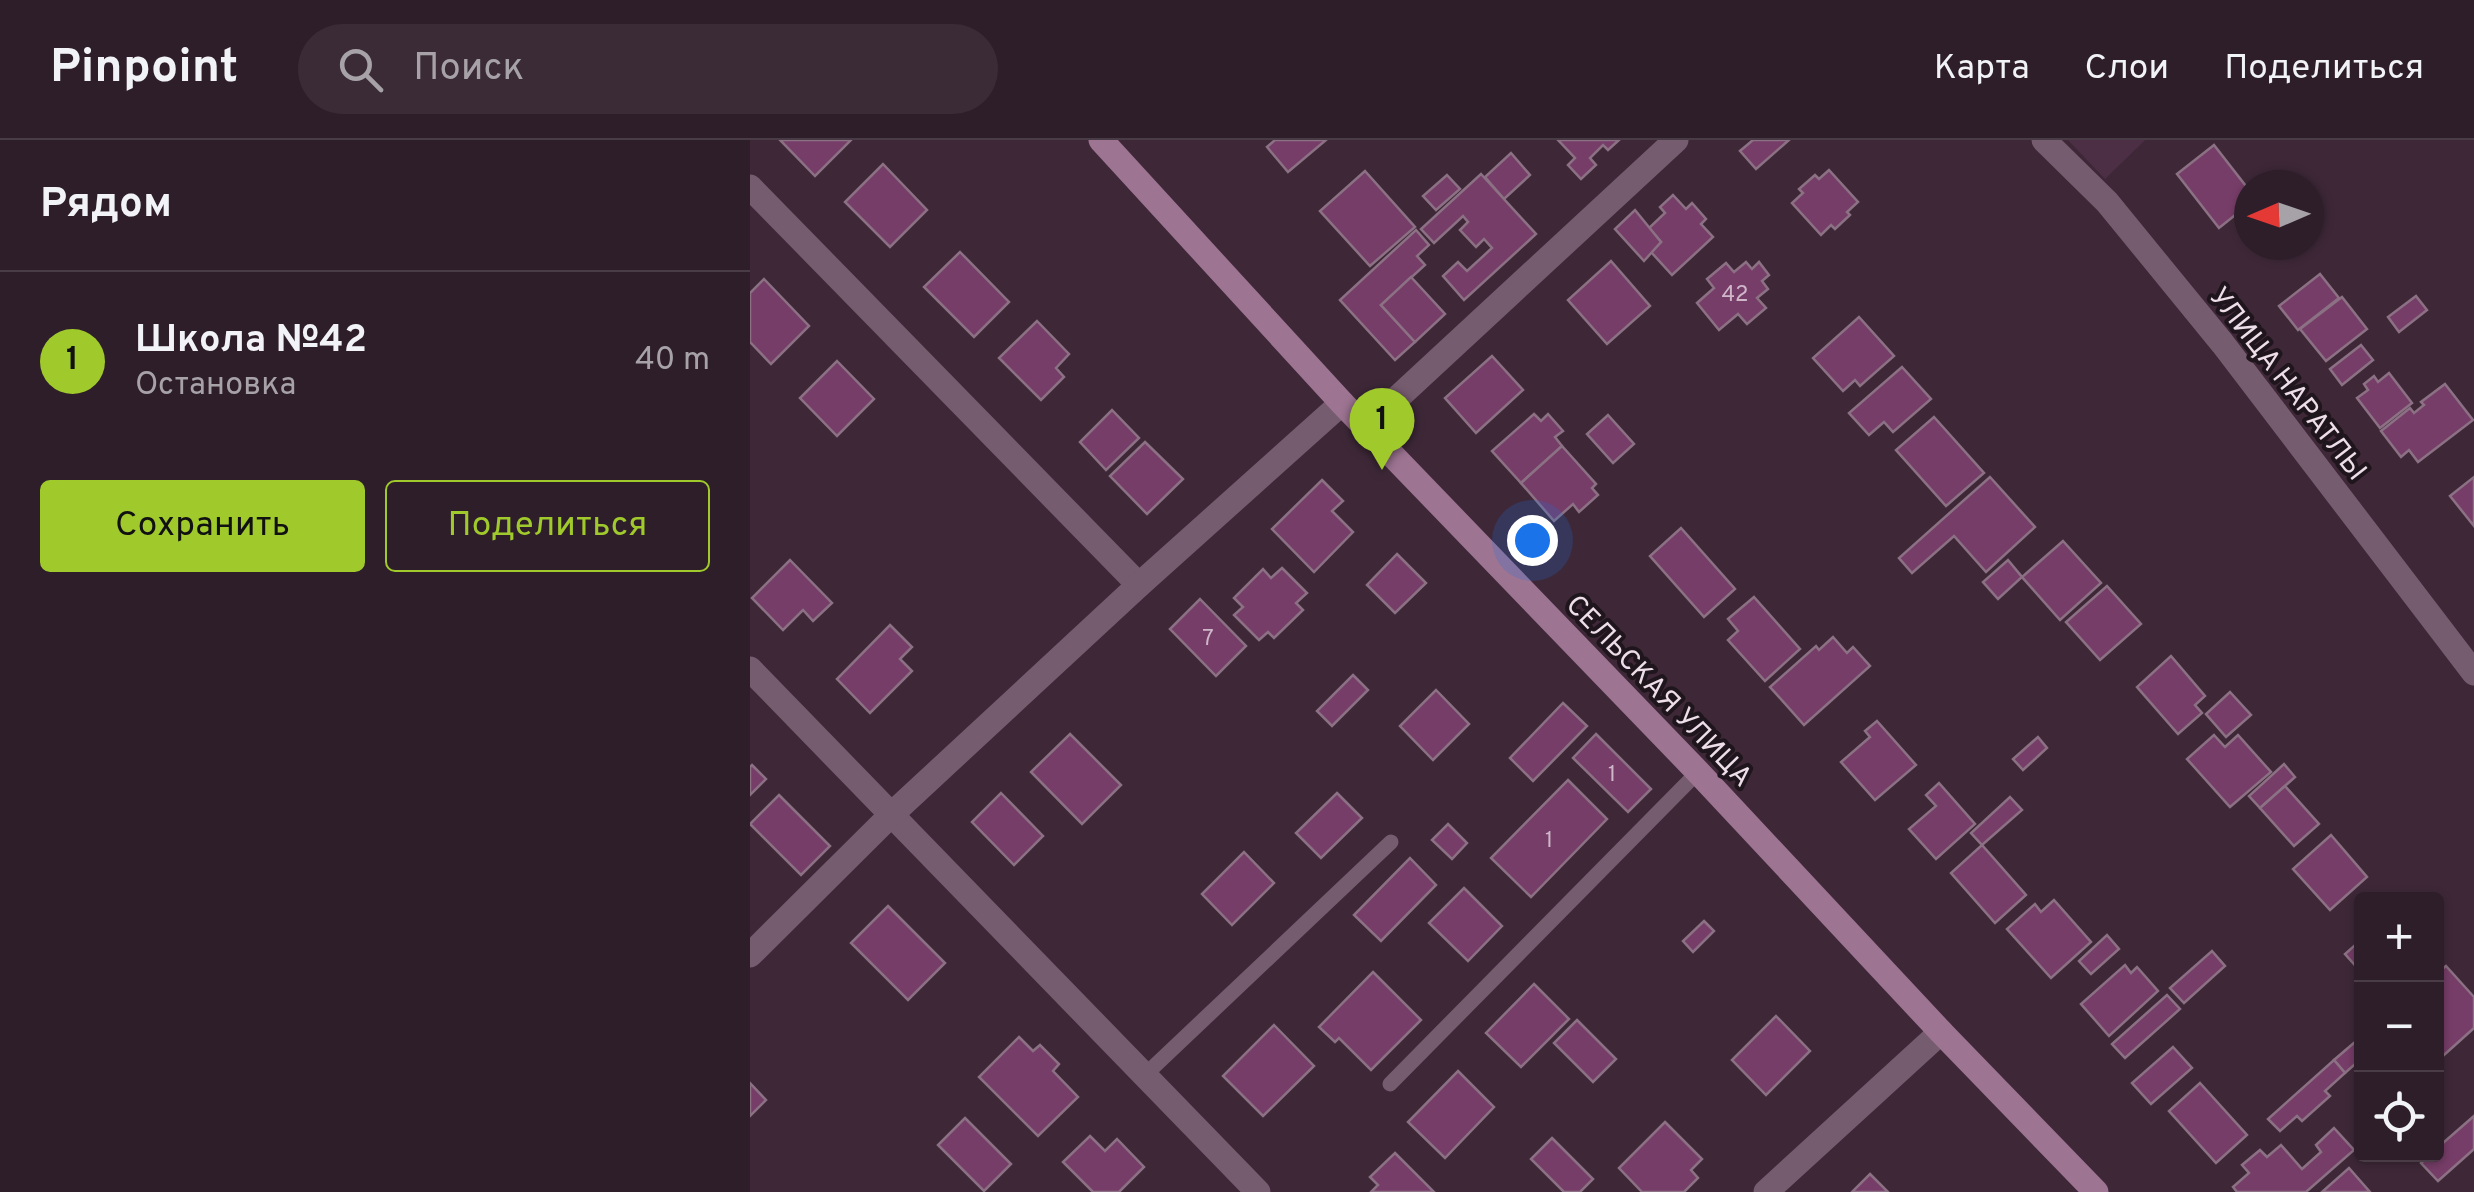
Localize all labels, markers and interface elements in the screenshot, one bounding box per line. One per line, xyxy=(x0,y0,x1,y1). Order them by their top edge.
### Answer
search box xyxy=(298,24,998,114)
text: Pinpoint xyxy=(50,39,238,99)
icon: search xyxy=(333,42,388,97)
text: Поиск xyxy=(413,45,524,94)
text: Карта xyxy=(1934,47,2030,91)
text: Слои xyxy=(2085,47,2169,91)
text: Поделиться xyxy=(2224,47,2424,91)
north arrow xyxy=(2234,170,2324,260)
text: Рядом xyxy=(40,179,172,232)
street label: УЛИЦА НАРАТЛЫ xyxy=(2200,281,2373,489)
house number: 42 xyxy=(1721,282,1749,309)
text: Школа №42 xyxy=(135,317,367,366)
text: 1 xyxy=(66,341,79,381)
text: 40 m xyxy=(635,341,710,381)
text: Остановка xyxy=(135,366,296,406)
pin: 1 xyxy=(1350,388,1414,470)
button: Сохранить xyxy=(40,480,365,572)
button: Поделиться xyxy=(385,480,710,572)
your location xyxy=(1507,515,1558,566)
street label: СЕЛЬСКАЯ УЛИЦА xyxy=(1557,588,1759,796)
house number: 7 xyxy=(1202,626,1214,653)
house number: 1 xyxy=(1608,762,1616,789)
house number: 1 xyxy=(1545,828,1553,855)
map controls xyxy=(2354,892,2444,1162)
button: + xyxy=(2354,892,2444,982)
button: − xyxy=(2354,982,2444,1072)
button: locate xyxy=(2354,1072,2444,1162)

